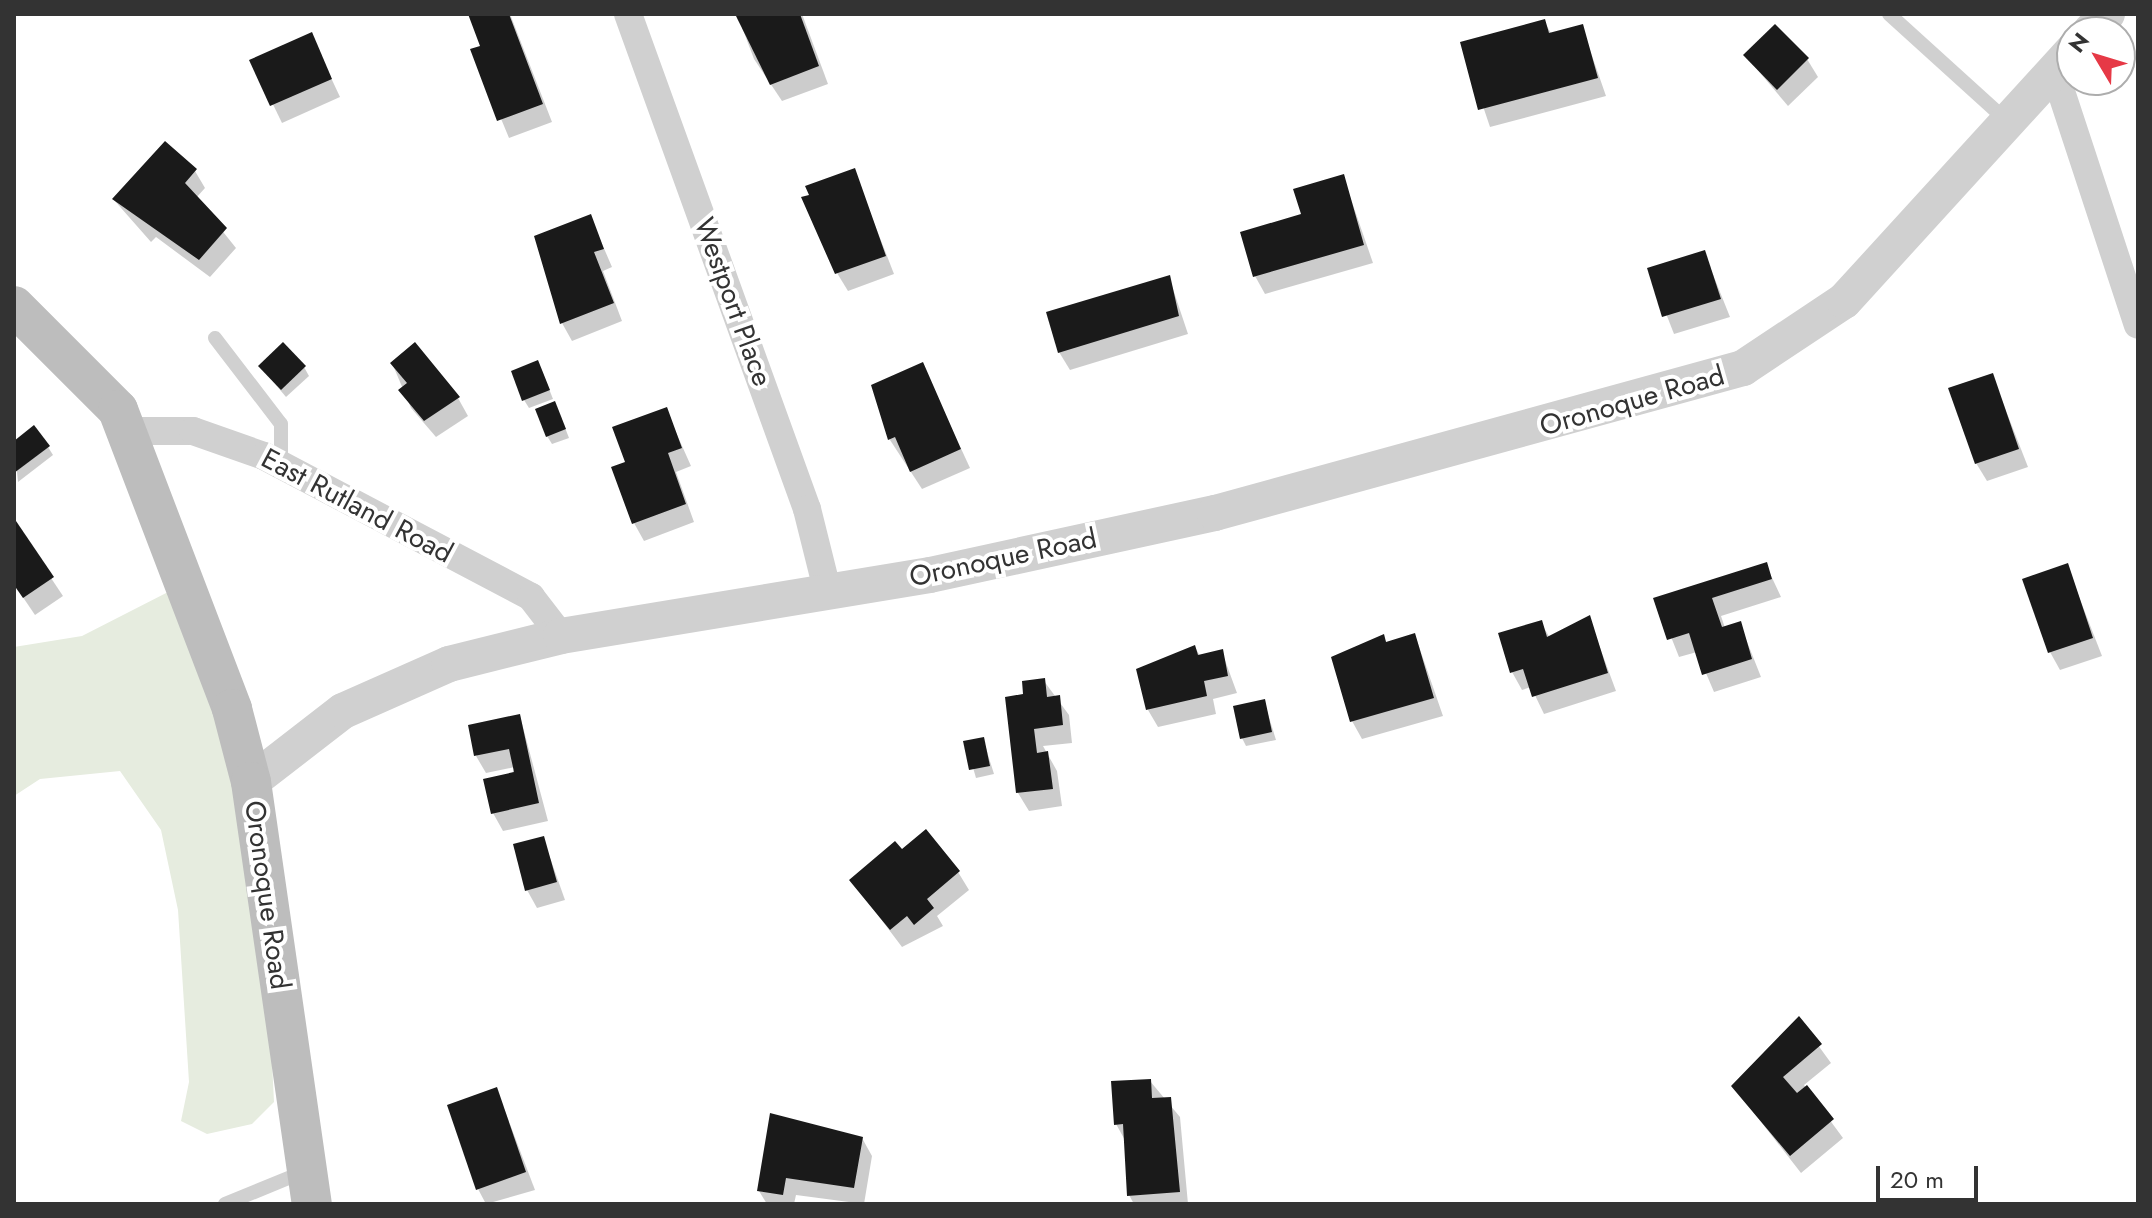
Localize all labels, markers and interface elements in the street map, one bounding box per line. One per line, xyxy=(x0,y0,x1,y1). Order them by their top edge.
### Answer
north arrow xyxy=(2056,16,2136,96)
text: N xyxy=(2061,26,2097,59)
street label: Westport Place xyxy=(687,213,779,391)
street label: Oronoque Road xyxy=(1536,359,1728,443)
street label: East Rutland Road xyxy=(256,441,458,571)
street label: Oronoque Road xyxy=(906,522,1100,594)
street label: Oronoque Road xyxy=(237,798,297,992)
scale bar xyxy=(1880,1150,1982,1200)
text: 20 m xyxy=(1890,1162,1944,1197)

